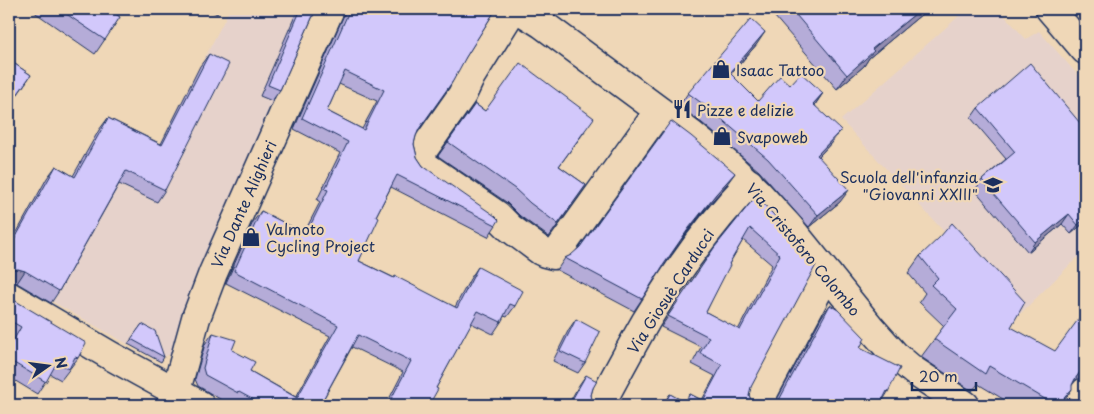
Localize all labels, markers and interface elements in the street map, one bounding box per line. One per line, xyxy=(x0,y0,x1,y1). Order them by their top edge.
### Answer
shop icon: Isaac Tattoo xyxy=(710,58,732,80)
place label: Isaac Tattoo xyxy=(736,58,824,81)
restaurant icon: Pizze e delizie xyxy=(671,98,693,120)
place label: Pizze e delizie xyxy=(697,98,794,121)
shop icon: Svapoweb xyxy=(711,125,733,147)
place label: Svapoweb xyxy=(737,125,808,148)
street label: Via Dante Alighieri xyxy=(204,136,282,272)
place label: Scuola dell'infanzia "Giovanni XXIII" xyxy=(839,165,979,205)
school or university icon: Scuola dell'infanzia "Giovanni XXIII" xyxy=(982,174,1004,196)
street label: Via Cristoforo Colombo xyxy=(741,177,867,321)
place label: Valmoto Cycling Project xyxy=(266,217,375,257)
street label: Via Giosuè Carducci xyxy=(621,224,719,358)
shop icon: Valmoto Cycling Project xyxy=(240,226,262,248)
north arrow xyxy=(22,342,72,392)
text: N xyxy=(50,355,73,371)
scale bar xyxy=(912,359,975,391)
text: 20 m xyxy=(919,364,958,387)

